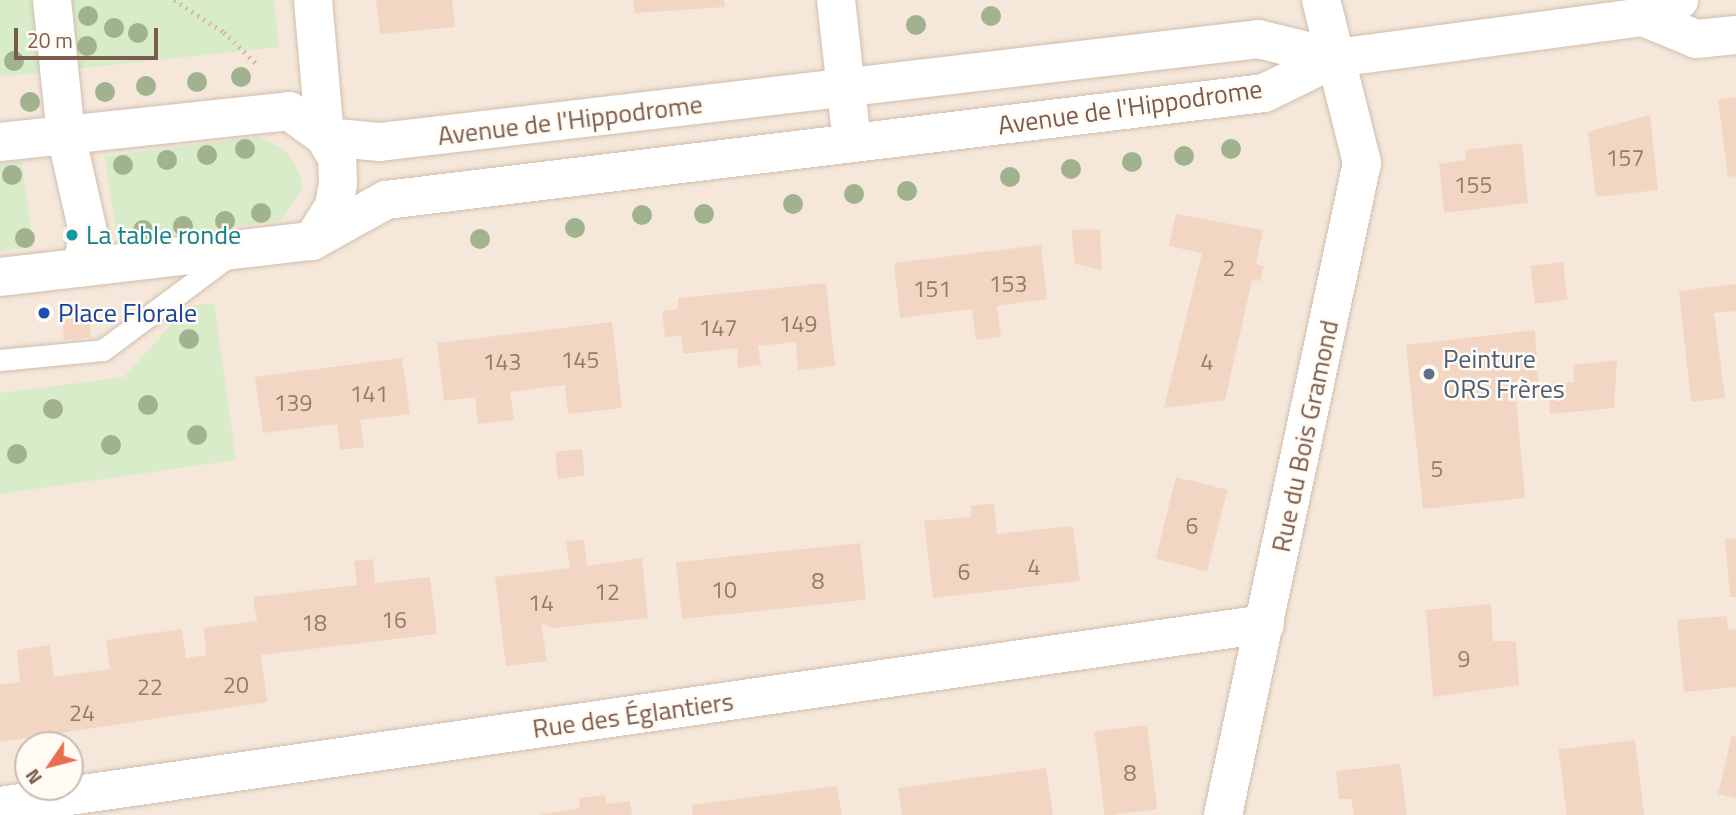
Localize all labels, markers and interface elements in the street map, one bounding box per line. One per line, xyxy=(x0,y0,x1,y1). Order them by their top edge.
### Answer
scale bar xyxy=(18,14,161,58)
text: 20 m xyxy=(27,24,73,56)
street label: Avenue de l'Hippodrome xyxy=(996,73,1264,141)
street label: Avenue de l'Hippodrome xyxy=(436,88,704,152)
house number: 157 xyxy=(1606,144,1644,172)
house number: 155 xyxy=(1454,171,1492,199)
place label: La table ronde xyxy=(86,219,241,251)
marker: La table ronde xyxy=(64,227,80,243)
house number: 2 xyxy=(1223,254,1235,282)
house number: 153 xyxy=(989,270,1027,298)
house number: 151 xyxy=(913,275,951,303)
place label: Place Florale xyxy=(58,297,197,329)
marker: Place Florale xyxy=(36,305,52,321)
house number: 149 xyxy=(779,310,817,338)
house number: 147 xyxy=(699,314,737,342)
street label: Rue du Bois Gramond xyxy=(1265,317,1345,555)
place label: Peinture ORS Frères xyxy=(1443,343,1565,404)
house number: 145 xyxy=(561,346,599,374)
house number: 143 xyxy=(483,348,521,376)
house number: 4 xyxy=(1201,348,1213,376)
marker: Peinture ORS Frères xyxy=(1421,366,1437,382)
house number: 141 xyxy=(350,380,388,408)
house number: 139 xyxy=(274,389,312,417)
house number: 5 xyxy=(1431,455,1443,483)
house number: 6 xyxy=(1186,512,1198,540)
house number: 4 xyxy=(1028,553,1040,581)
house number: 6 xyxy=(958,558,970,586)
house number: 8 xyxy=(812,567,824,595)
house number: 10 xyxy=(711,576,737,604)
house number: 12 xyxy=(594,578,620,606)
house number: 14 xyxy=(528,589,554,617)
house number: 16 xyxy=(381,606,407,634)
house number: 18 xyxy=(301,609,327,637)
house number: 9 xyxy=(1458,645,1470,673)
house number: 20 xyxy=(223,671,249,699)
house number: 22 xyxy=(137,673,163,701)
street label: Rue des Églantiers xyxy=(531,685,735,745)
house number: 24 xyxy=(69,699,95,727)
north arrow xyxy=(14,731,84,801)
house number: 8 xyxy=(1124,759,1136,787)
text: N xyxy=(17,763,49,791)

